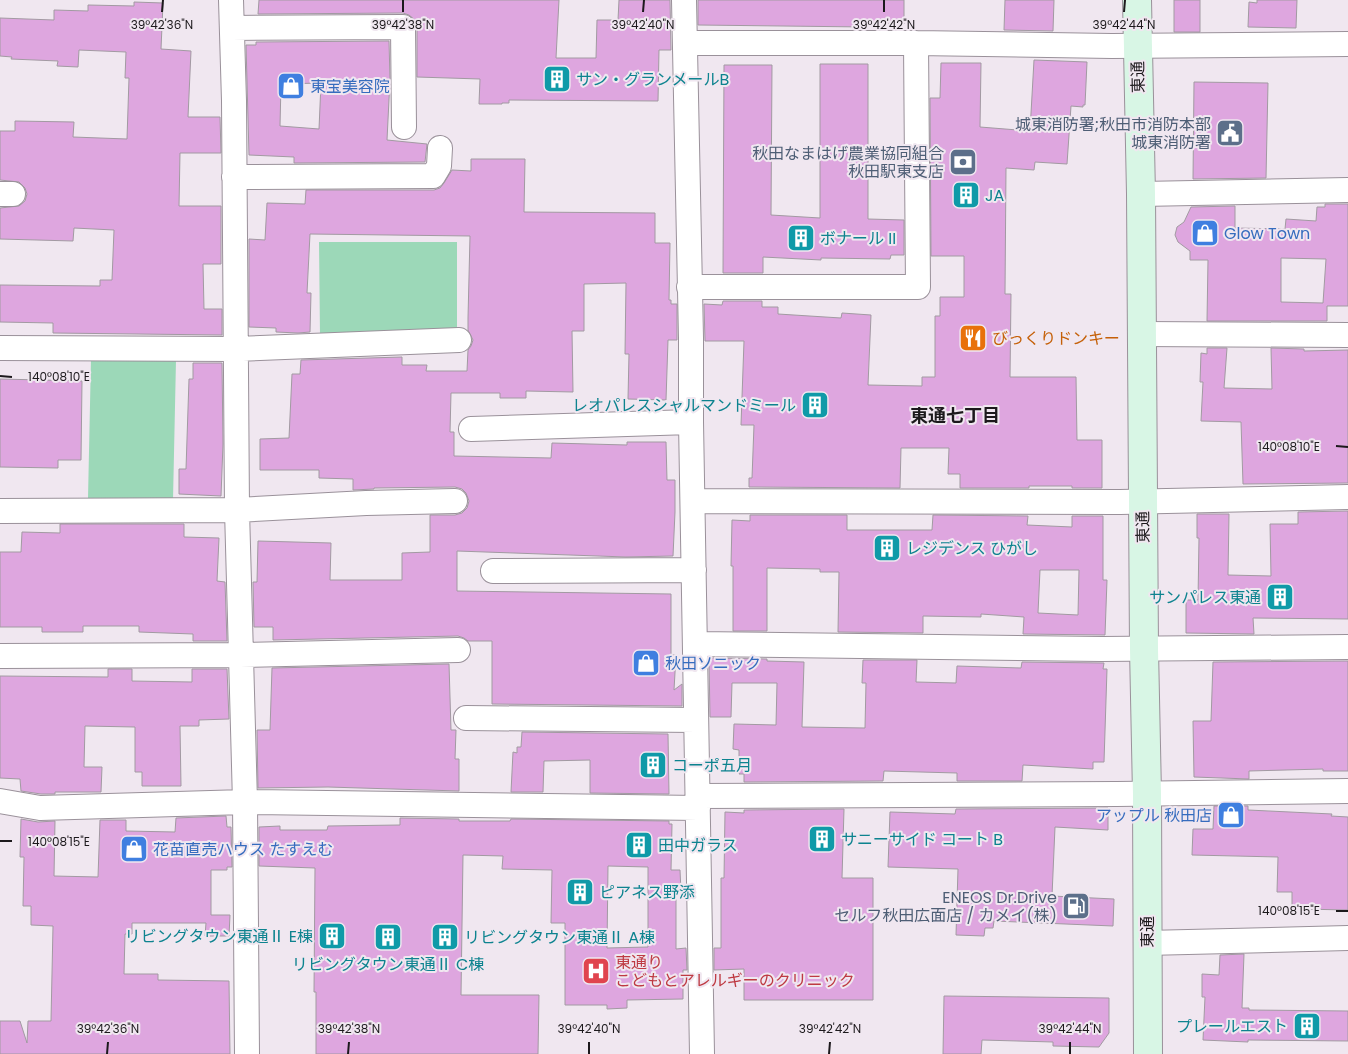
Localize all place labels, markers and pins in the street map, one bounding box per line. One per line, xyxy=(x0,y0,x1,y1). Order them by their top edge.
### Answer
building icon: サン・グランメールB xyxy=(542,64,572,94)
place label: サン・グランメールB xyxy=(576,68,730,91)
shop icon: 東宝美容院 xyxy=(276,71,306,101)
place label: 東宝美容院 xyxy=(310,75,390,98)
place label: 城東消防署;秋田市消防本部 城東消防署 xyxy=(1015,113,1211,154)
public building icon: 城東消防署;秋田市消防本部 城東消防署 xyxy=(1215,118,1245,148)
place label: 秋田なまはげ農業協同組合 秋田駅東支店 xyxy=(752,142,944,183)
bank icon: 秋田なまはげ農業協同組合 秋田駅東支店 xyxy=(948,147,978,177)
building icon: JA xyxy=(951,180,981,210)
place label: JA xyxy=(985,184,1004,207)
shop icon: Glow Town xyxy=(1190,218,1220,248)
place label: Glow Town xyxy=(1224,222,1310,245)
building icon: ボナール II xyxy=(786,223,816,253)
place label: ボナール II xyxy=(820,227,896,250)
restaurant icon: びっくりドンキー xyxy=(958,323,988,353)
place label: びっくりドンキー xyxy=(992,327,1120,350)
building icon: レオパレスシャルマンドミール xyxy=(800,390,830,420)
place label: レオパレスシャルマンドミール xyxy=(572,394,796,417)
building icon: レジデンス ひがし xyxy=(872,533,902,563)
place label: レジデンス ひがし xyxy=(906,537,1038,560)
building icon: サンパレス東通 xyxy=(1265,582,1295,612)
place label: サンパレス東通 xyxy=(1149,586,1261,609)
shop icon: 秋田ソニック xyxy=(631,648,661,678)
place label: 秋田ソニック xyxy=(665,652,761,675)
building icon: コーポ五月 xyxy=(638,750,668,780)
place label: コーポ五月 xyxy=(672,754,752,777)
shop icon: アップル 秋田店 xyxy=(1216,800,1246,830)
place label: アップル 秋田店 xyxy=(1096,804,1212,827)
building icon: サニーサイド コート B xyxy=(807,824,837,854)
place label: サニーサイド コート B xyxy=(841,828,1003,851)
building icon: 田中ガラス xyxy=(624,830,654,860)
shop icon: 花苗直売ハウス たすえむ xyxy=(119,834,149,864)
place label: 田中ガラス xyxy=(658,834,738,857)
place label: 花苗直売ハウス たすえむ xyxy=(153,838,333,861)
building icon: ピアネス野添 xyxy=(565,877,595,907)
place label: ピアネス野添 xyxy=(599,881,695,904)
place label: ENEOS Dr.Drive セルフ秋田広面店 / カメイ(株) xyxy=(834,886,1057,927)
fuel station icon: ENEOS Dr.Drive セルフ秋田広面店 / カメイ(株) xyxy=(1061,891,1091,921)
building icon: リビングタウン東通Ⅱ E棟 xyxy=(317,921,347,951)
building icon: リビングタウン東通Ⅱ C棟 xyxy=(373,922,403,952)
building icon: リビングタウン東通Ⅱ A棟 xyxy=(430,922,460,952)
place label: リビングタウン東通Ⅱ E棟 xyxy=(125,925,313,948)
place label: リビングタウン東通Ⅱ A棟 xyxy=(464,926,655,949)
place label: 東通り こどもとアレルギーのクリニック xyxy=(615,951,855,992)
place label: リビングタウン東通Ⅱ C棟 xyxy=(292,953,484,976)
hospital icon: 東通り こどもとアレルギーのクリニック xyxy=(581,956,611,986)
building icon: プレールエスト xyxy=(1292,1011,1322,1041)
place label: プレールエスト xyxy=(1176,1015,1288,1038)

